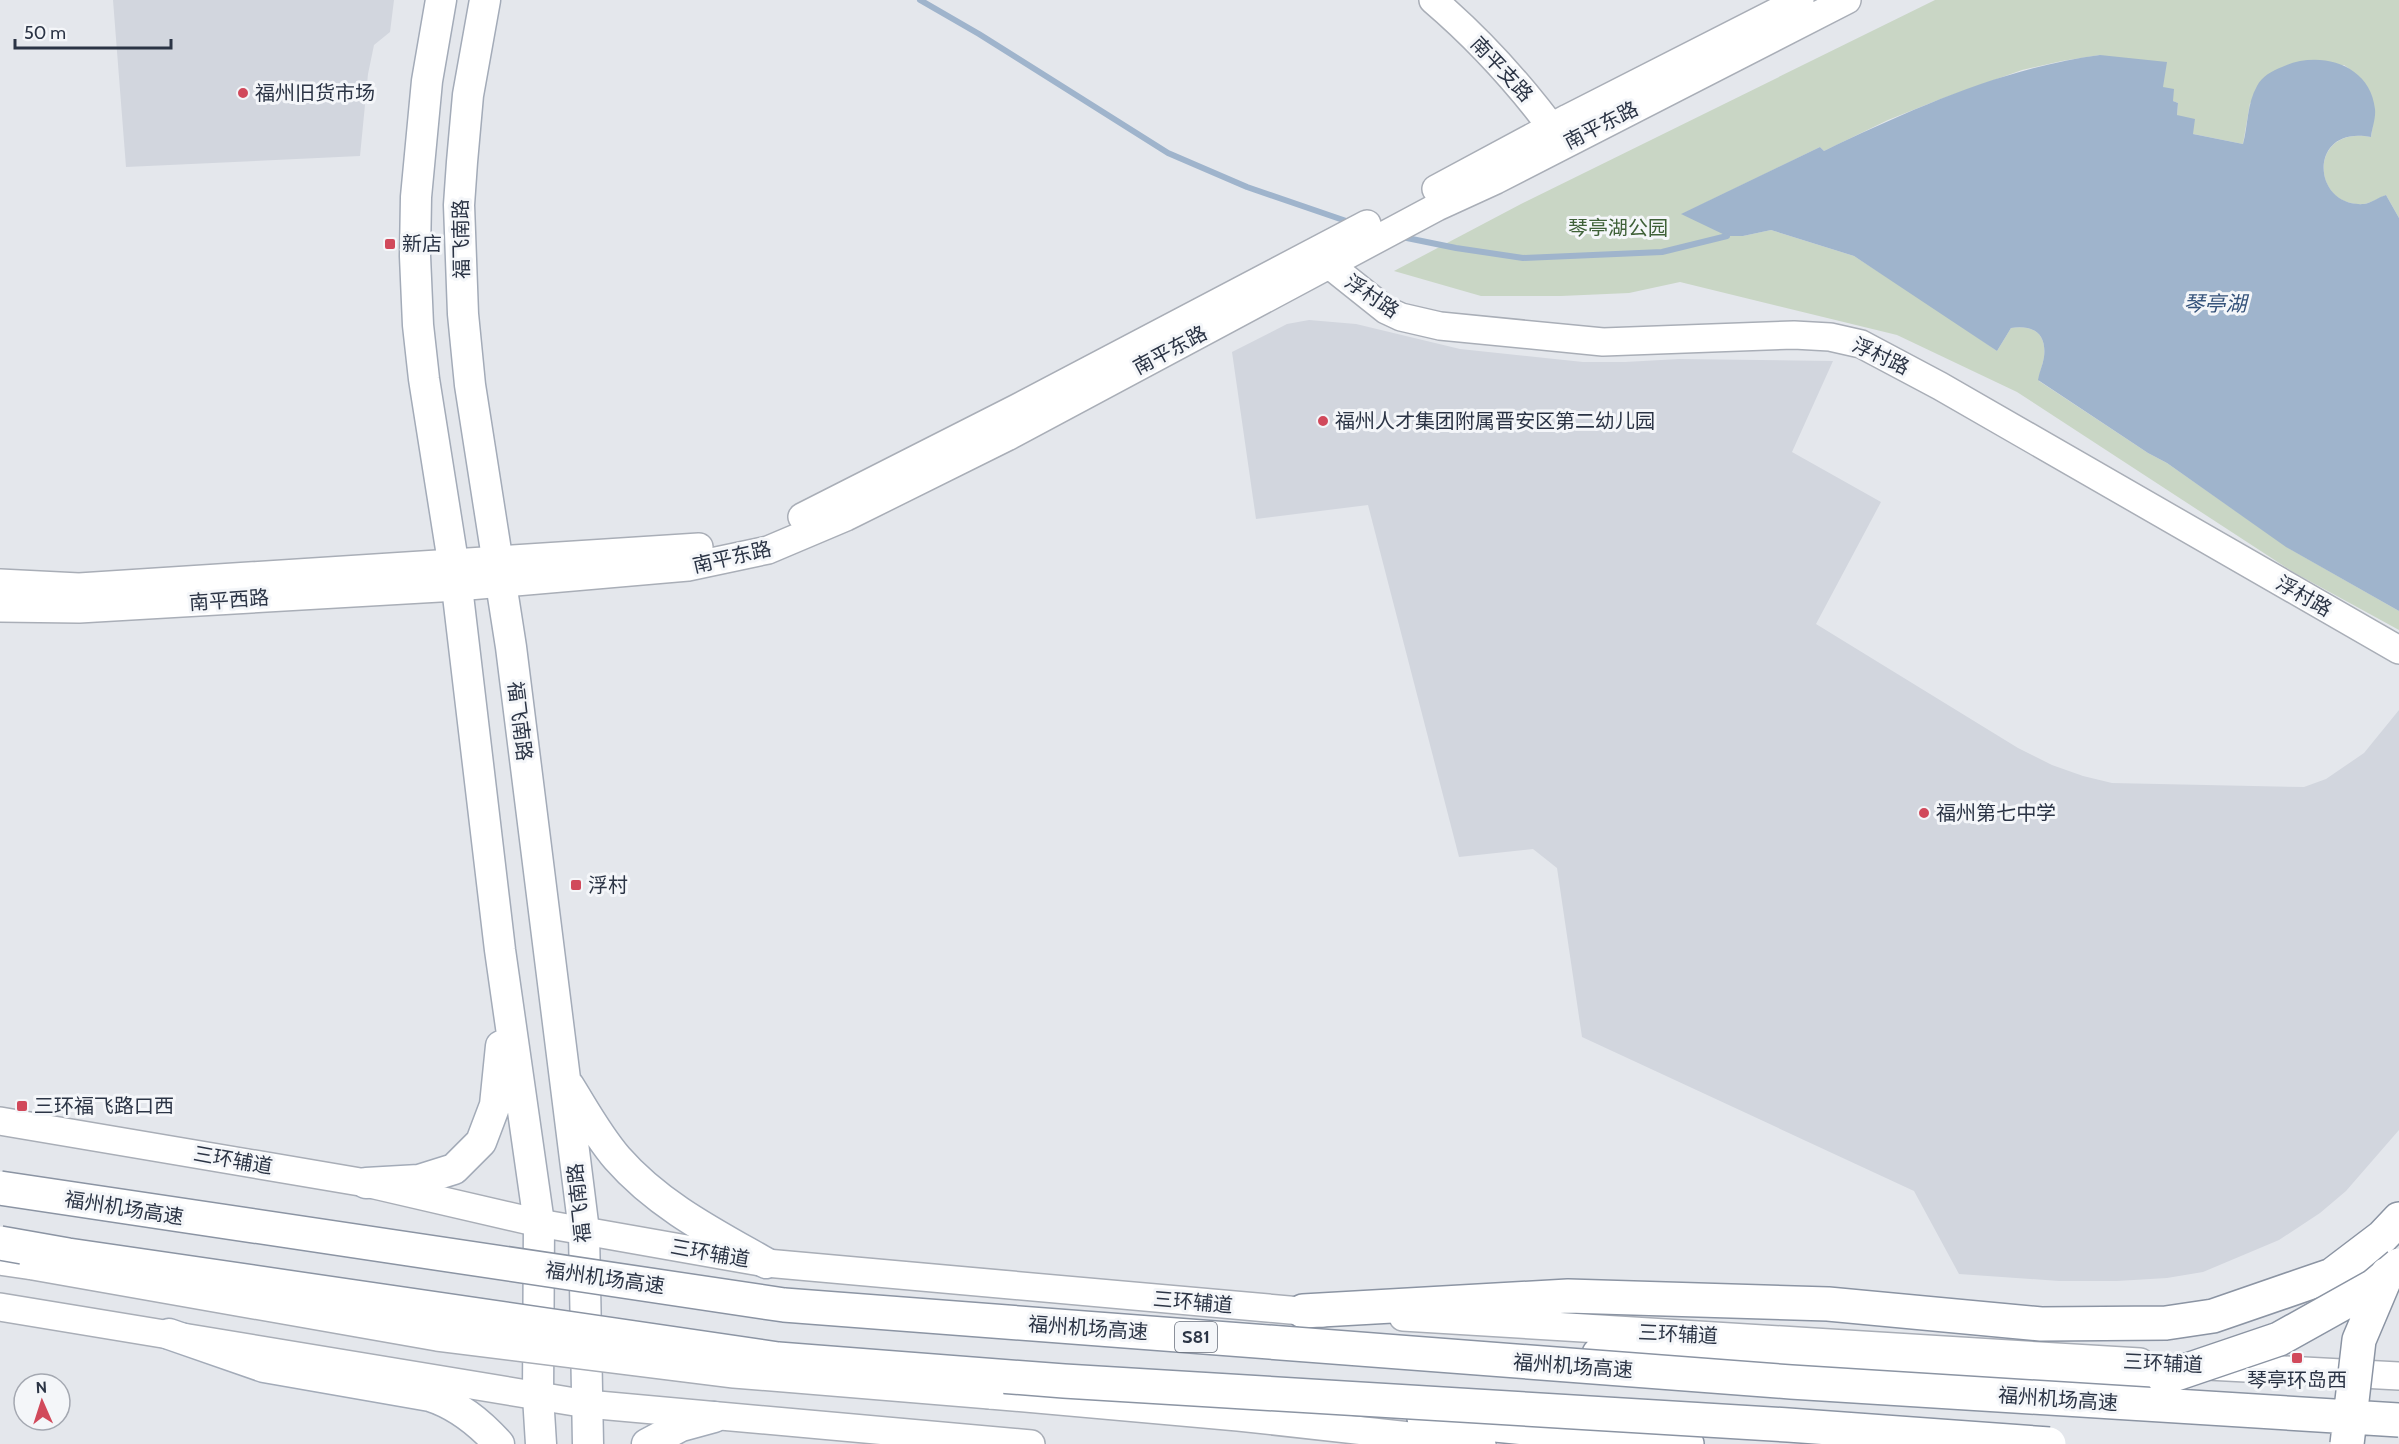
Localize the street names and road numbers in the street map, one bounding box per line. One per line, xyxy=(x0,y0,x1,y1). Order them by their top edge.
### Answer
street label: 南平支路 xyxy=(1466,32,1538,106)
street label: 南平东路 xyxy=(1560,96,1642,154)
street label: 福飞南路 xyxy=(448,199,474,279)
street label: 浮村路 xyxy=(1340,269,1404,323)
street label: 南平东路 xyxy=(1129,321,1211,379)
street label: 浮村路 xyxy=(1849,332,1913,380)
street label: 南平东路 xyxy=(690,536,774,578)
street label: 浮村路 xyxy=(2272,571,2336,621)
street label: 南平西路 xyxy=(188,585,270,615)
street label: 福飞南路 xyxy=(503,680,537,762)
street label: 三环辅道 xyxy=(192,1141,274,1179)
street label: 福飞南路 xyxy=(563,1162,595,1244)
street label: 福州机场高速 xyxy=(63,1187,185,1229)
street label: 三环辅道 xyxy=(669,1234,751,1272)
street label: 福州机场高速 xyxy=(544,1258,666,1298)
street label: 三环辅道 xyxy=(1152,1287,1234,1317)
street label: 福州机场高速 xyxy=(1027,1312,1149,1344)
street label: 三环辅道 xyxy=(1637,1320,1719,1348)
road number: S81 xyxy=(1175,1322,1217,1352)
street label: 三环辅道 xyxy=(2122,1349,2204,1377)
street label: 福州机场高速 xyxy=(1512,1350,1634,1382)
street label: 福州机场高速 xyxy=(1997,1383,2119,1415)

